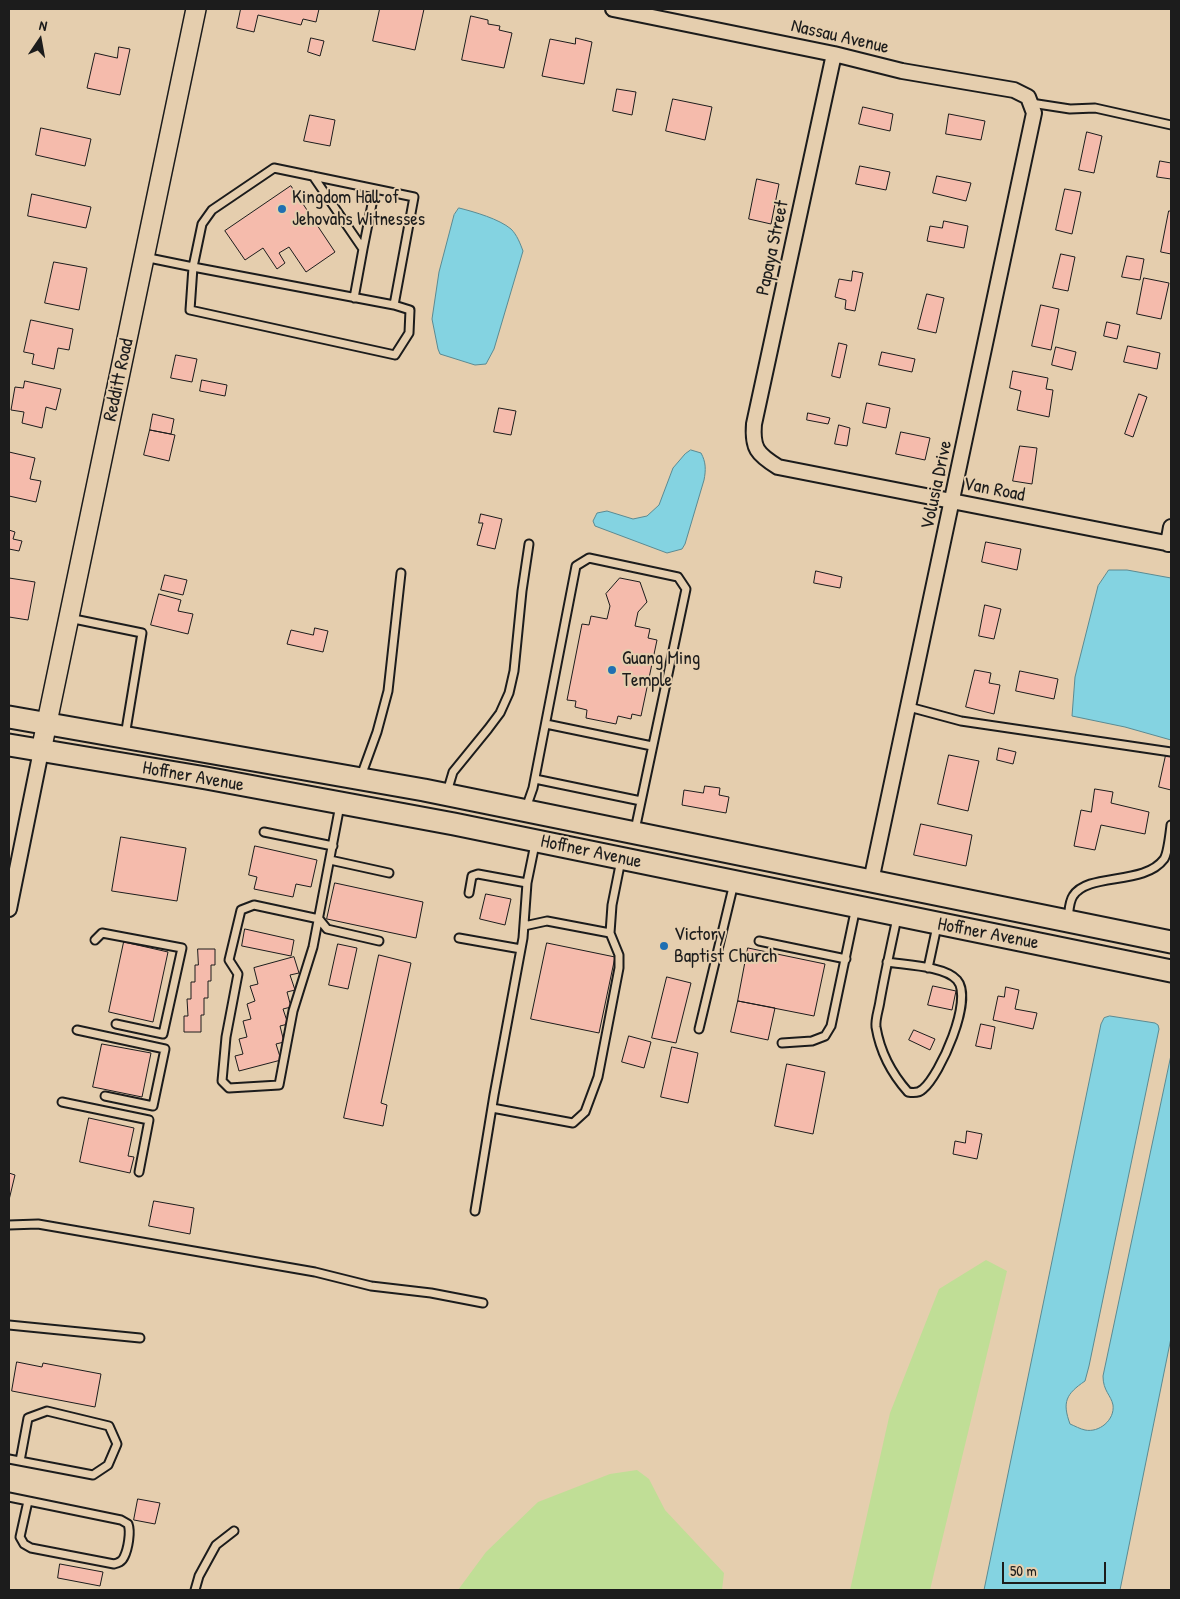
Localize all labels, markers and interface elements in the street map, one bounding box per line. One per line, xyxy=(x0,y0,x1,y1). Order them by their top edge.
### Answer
north arrow xyxy=(15,15,65,65)
text: N xyxy=(38,15,49,35)
street label: Nassau Avenue xyxy=(789,15,891,59)
place label: Kingdom Hall of Jehovahs Witnesses xyxy=(292,187,425,231)
street label: Papaya Street xyxy=(752,199,794,297)
marker: Kingdom Hall of Jehovahs Witnesses xyxy=(276,203,288,215)
street label: Redditt Road xyxy=(99,337,139,423)
street label: Volusia Drive xyxy=(916,439,958,531)
street label: Van Road xyxy=(961,473,1027,507)
place label: Guang Ming Temple xyxy=(622,648,700,692)
marker: Guang Ming Temple xyxy=(606,664,618,676)
street label: Hoffner Avenue xyxy=(141,757,245,797)
street label: Hoffner Avenue xyxy=(538,830,644,874)
street label: Hoffner Avenue xyxy=(935,913,1041,955)
place label: Victory Baptist Church xyxy=(674,924,777,968)
marker: Victory Baptist Church xyxy=(658,940,670,952)
scale bar xyxy=(1005,1552,1109,1584)
text: 50 m xyxy=(1010,1560,1037,1581)

